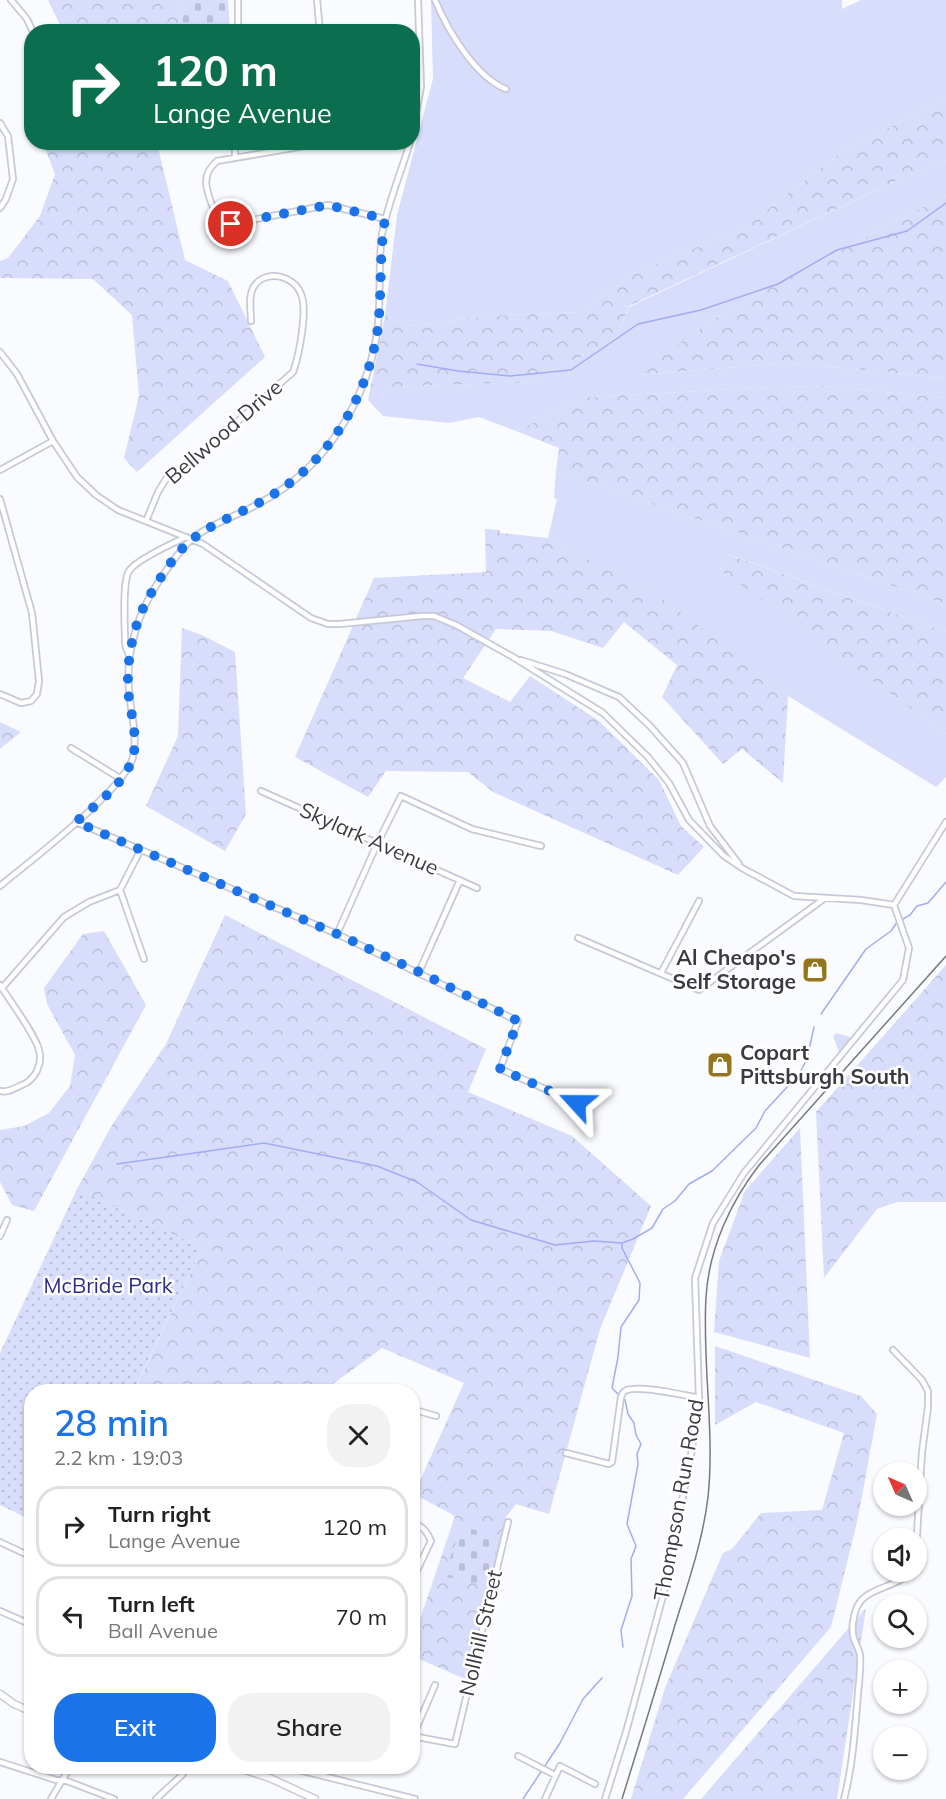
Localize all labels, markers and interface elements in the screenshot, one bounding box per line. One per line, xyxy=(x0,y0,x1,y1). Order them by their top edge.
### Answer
text: 120 m xyxy=(153,44,278,97)
icon: right xyxy=(54,48,132,126)
text: Lange Avenue xyxy=(153,96,332,130)
pin xyxy=(205,198,256,249)
icon: arrive xyxy=(214,207,247,240)
street label: Bellwood Drive xyxy=(159,373,287,489)
street label: Skylark Avenue xyxy=(296,796,443,880)
place label: Al Cheapo's Self Storage xyxy=(673,944,796,994)
shop icon: Al Cheapo's Self Storage xyxy=(800,955,830,985)
place label: Copart Pittsburgh South xyxy=(740,1039,910,1089)
shop icon: Copart Pittsburgh South xyxy=(705,1050,735,1080)
position arrow xyxy=(545,1071,609,1135)
park label: McBride Park xyxy=(43,1272,173,1298)
street label: Thompson Run Road xyxy=(647,1397,709,1603)
text: 28 min xyxy=(54,1400,169,1445)
button: close xyxy=(327,1404,390,1467)
text: 2.2 km · 19:03 xyxy=(54,1445,183,1470)
north arrow xyxy=(873,1462,927,1516)
map controls xyxy=(873,1462,927,1780)
text: Turn right xyxy=(108,1500,211,1528)
icon: right xyxy=(57,1510,90,1543)
text: 120 m xyxy=(322,1513,387,1541)
text: Lange Avenue xyxy=(108,1528,240,1553)
button: sound xyxy=(873,1528,927,1582)
street label: Nollhill Street xyxy=(453,1567,507,1698)
text: Turn left xyxy=(108,1590,195,1618)
button: search xyxy=(873,1594,927,1648)
icon: left xyxy=(57,1600,90,1633)
text: 70 m xyxy=(336,1603,387,1631)
text: Ball Avenue xyxy=(108,1618,218,1643)
button: + xyxy=(873,1660,927,1714)
button: Exit xyxy=(54,1693,216,1762)
button: Share xyxy=(228,1693,390,1762)
button: − xyxy=(873,1726,927,1780)

